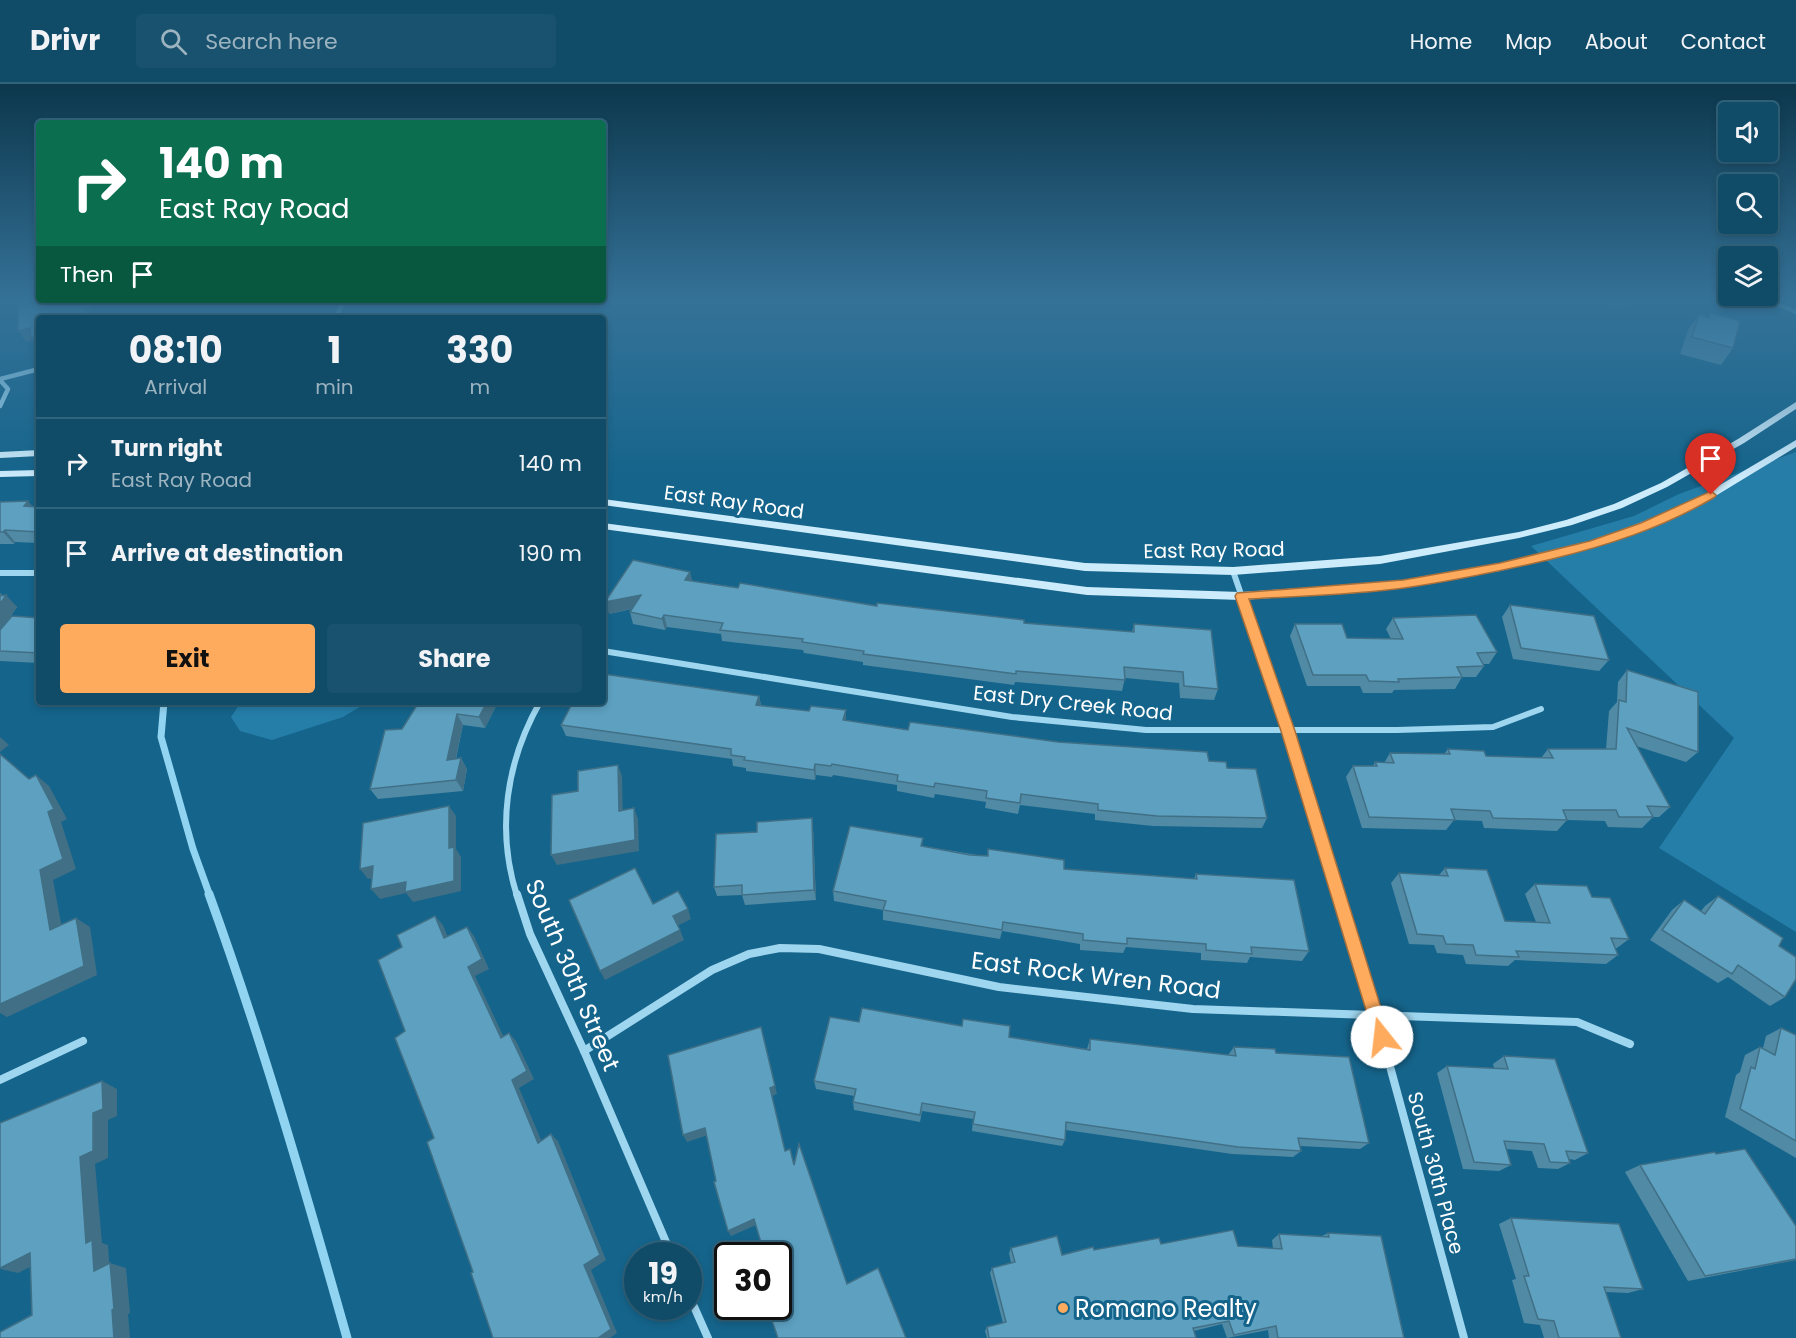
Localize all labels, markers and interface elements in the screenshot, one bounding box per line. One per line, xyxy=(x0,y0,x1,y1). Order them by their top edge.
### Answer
search box xyxy=(136,14,556,68)
text: Drivr xyxy=(30,21,100,60)
icon: search xyxy=(157,25,190,58)
text: Search here xyxy=(205,26,338,57)
text: Home xyxy=(1410,27,1472,56)
text: Map xyxy=(1505,27,1552,56)
text: About xyxy=(1585,27,1648,56)
text: Contact xyxy=(1681,27,1766,56)
map controls xyxy=(1718,102,1778,306)
button: sound xyxy=(1718,102,1778,162)
text: 140 m xyxy=(159,134,284,193)
icon: right xyxy=(60,144,138,222)
button: search xyxy=(1718,174,1778,234)
text: East Ray Road xyxy=(159,190,350,227)
button: layers xyxy=(1718,246,1778,306)
icon: arrive xyxy=(126,258,159,291)
text: Then xyxy=(60,259,114,290)
text: 08:10 xyxy=(129,325,223,376)
text: 1 xyxy=(328,325,341,376)
text: 330 xyxy=(446,325,513,376)
text: Arrival xyxy=(144,373,207,401)
text: min xyxy=(315,373,354,401)
text: m xyxy=(470,373,490,401)
text: Turn right xyxy=(111,433,222,464)
pin xyxy=(1685,433,1736,495)
icon: arrive xyxy=(1694,442,1727,475)
icon: right xyxy=(60,447,93,480)
text: 140 m xyxy=(519,448,582,479)
text: East Ray Road xyxy=(111,466,252,494)
street label: East Ray Road xyxy=(662,478,806,526)
street label: East Ray Road xyxy=(1143,535,1285,565)
icon: arrive xyxy=(60,537,93,570)
text: Arrive at destination xyxy=(111,538,343,569)
text: 190 m xyxy=(519,538,582,569)
button: Exit xyxy=(60,624,315,693)
button: Share xyxy=(327,624,582,693)
street label: East Dry Creek Road xyxy=(972,679,1174,727)
street label: South 30th Street xyxy=(518,874,628,1076)
street label: East Rock Wren Road xyxy=(969,943,1223,1007)
position arrow xyxy=(1350,1005,1414,1069)
street label: South 30th Place xyxy=(1401,1089,1471,1257)
speed limit sign: 30 xyxy=(714,1242,792,1320)
text: 19 xyxy=(648,1252,678,1295)
text: km/h xyxy=(643,1286,683,1307)
place label: Romano Realty xyxy=(1075,1292,1257,1325)
marker: Romano Realty xyxy=(1056,1301,1070,1315)

